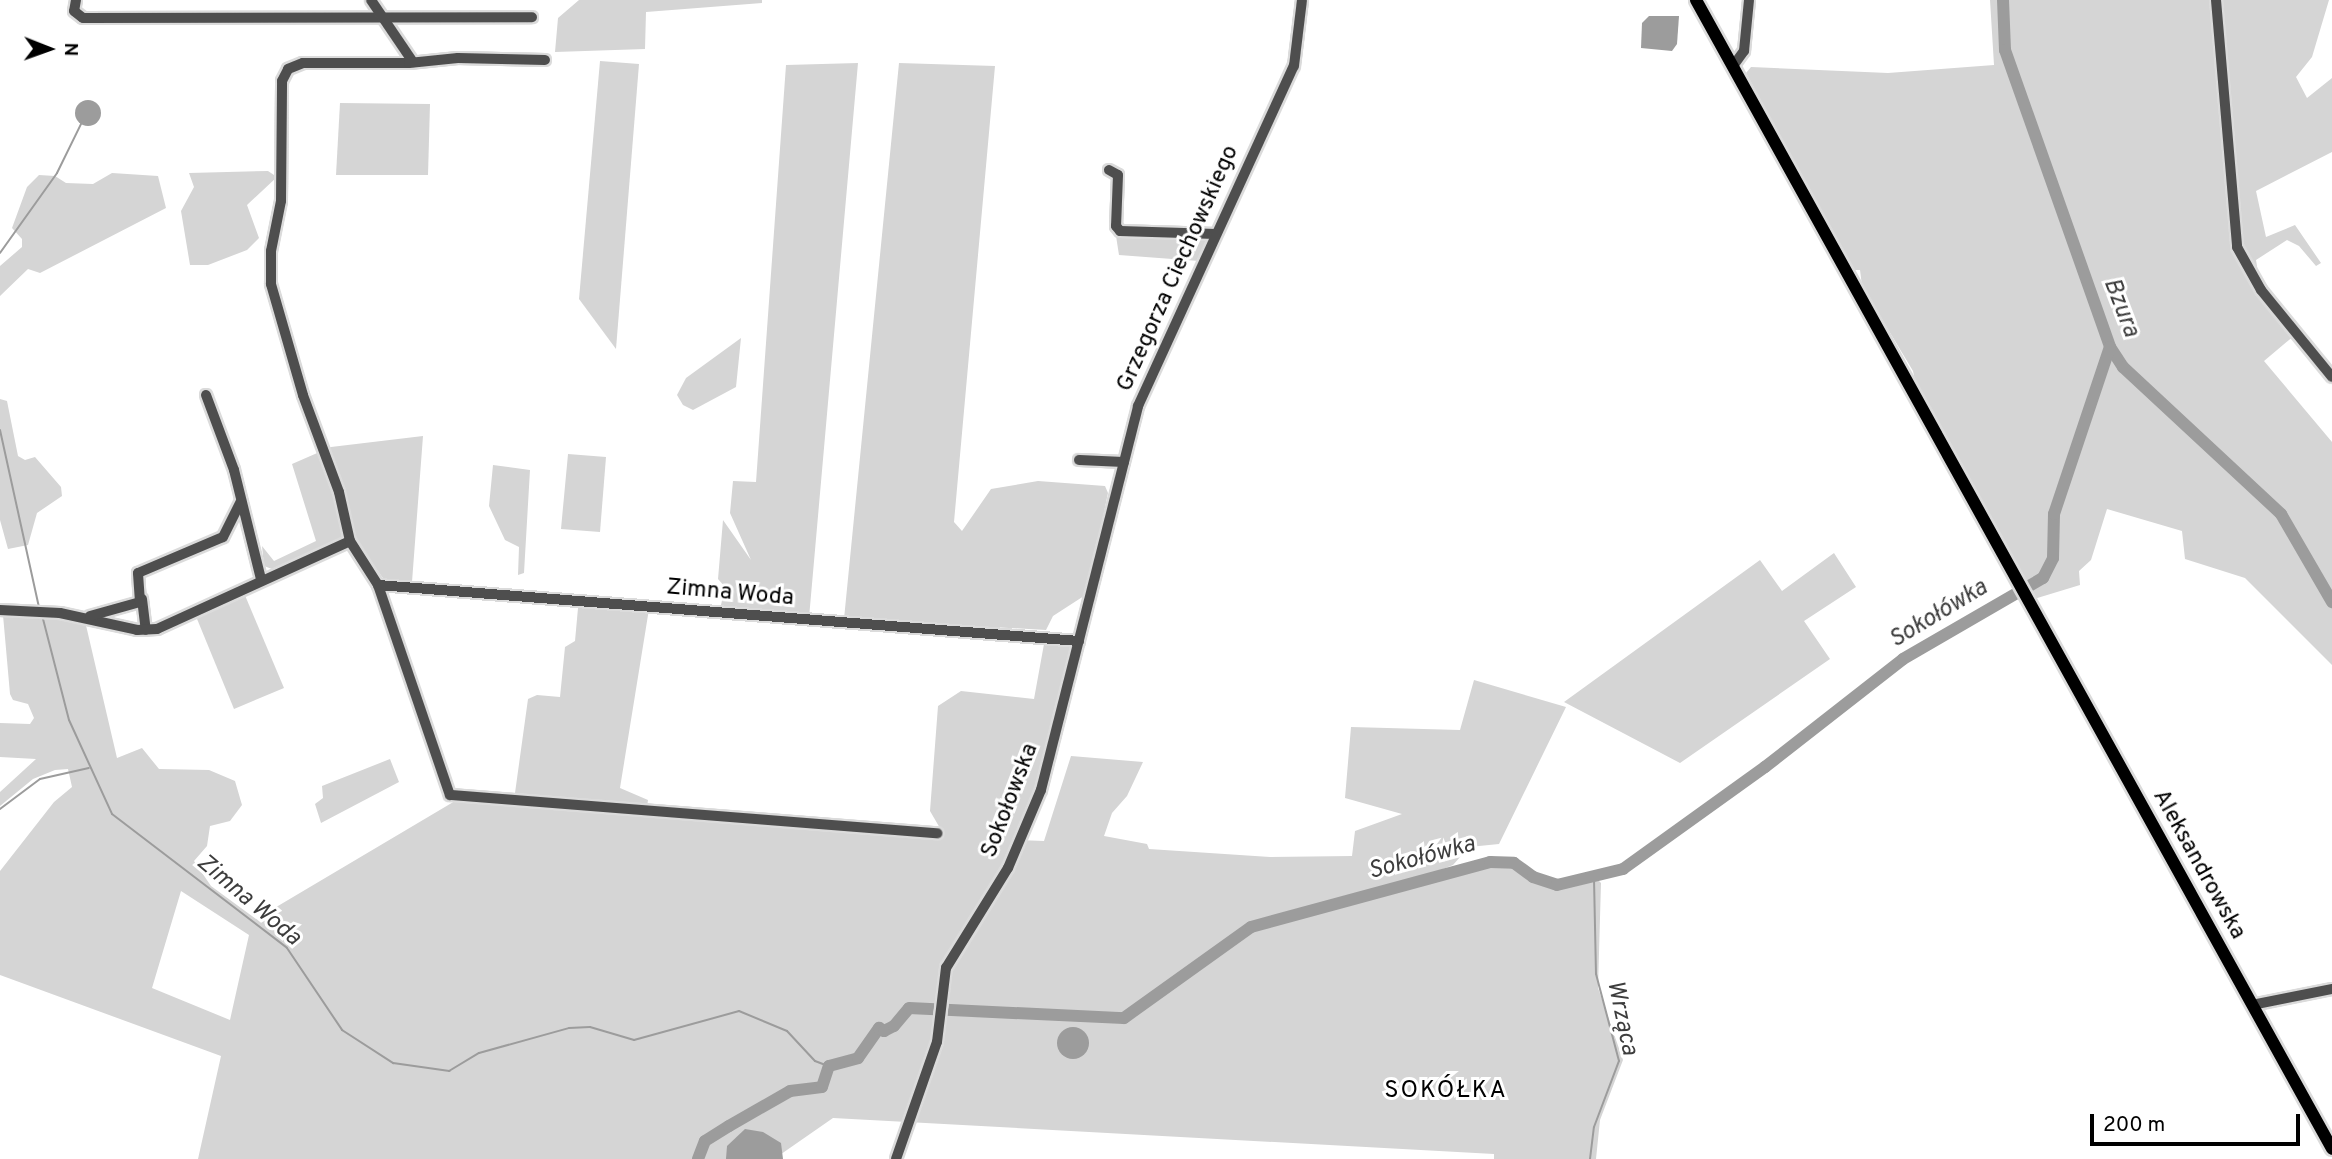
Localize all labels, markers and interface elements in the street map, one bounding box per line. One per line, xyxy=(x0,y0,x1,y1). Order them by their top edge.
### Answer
north arrow xyxy=(14,14,84,84)
text: N xyxy=(58,42,82,56)
street label: Grzegorza Ciechowskiego xyxy=(1112,142,1246,396)
water label: Bzura xyxy=(2096,274,2144,342)
street label: Zimna Woda xyxy=(665,575,795,613)
water label: Sokołówka xyxy=(1885,575,1993,655)
street label: Sokołowska xyxy=(977,740,1045,862)
street label: Aleksandrowska xyxy=(2146,785,2250,945)
water label: Sokołówka xyxy=(1365,831,1479,887)
water label: Zimna Woda xyxy=(190,849,306,953)
water label: Wrząca xyxy=(1599,978,1643,1058)
district label: SOKÓŁKA xyxy=(1385,1078,1507,1106)
scale bar xyxy=(2094,1100,2304,1144)
text: 200 m xyxy=(2103,1112,2165,1139)

